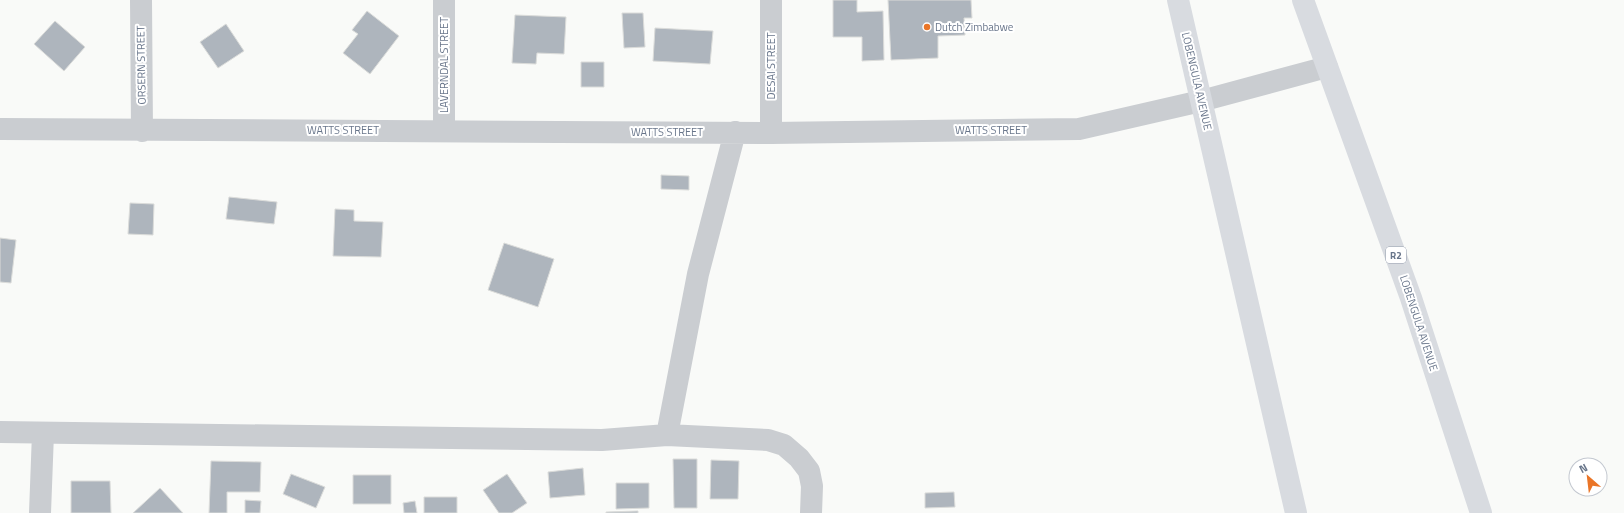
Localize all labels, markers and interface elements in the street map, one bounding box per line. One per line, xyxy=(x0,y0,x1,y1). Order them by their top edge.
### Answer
street label: LAVERNDAL STREET xyxy=(436,17,452,113)
place label: Dutch Zimbabwe xyxy=(935,19,1014,35)
marker: Dutch Zimbabwe xyxy=(922,22,932,32)
street label: ORSERN STREET xyxy=(132,25,150,105)
street label: LOBENGULA AVENUE xyxy=(1178,30,1216,132)
street label: DESAI STREET xyxy=(763,32,779,100)
street label: WATTS STREET xyxy=(307,122,379,138)
street label: WATTS STREET xyxy=(955,122,1027,138)
street label: WATTS STREET xyxy=(631,124,703,140)
road number: R2 xyxy=(1386,247,1406,263)
street label: LOBENGULA AVENUE xyxy=(1396,273,1442,373)
north arrow xyxy=(1568,457,1608,497)
text: N xyxy=(1576,459,1590,477)

